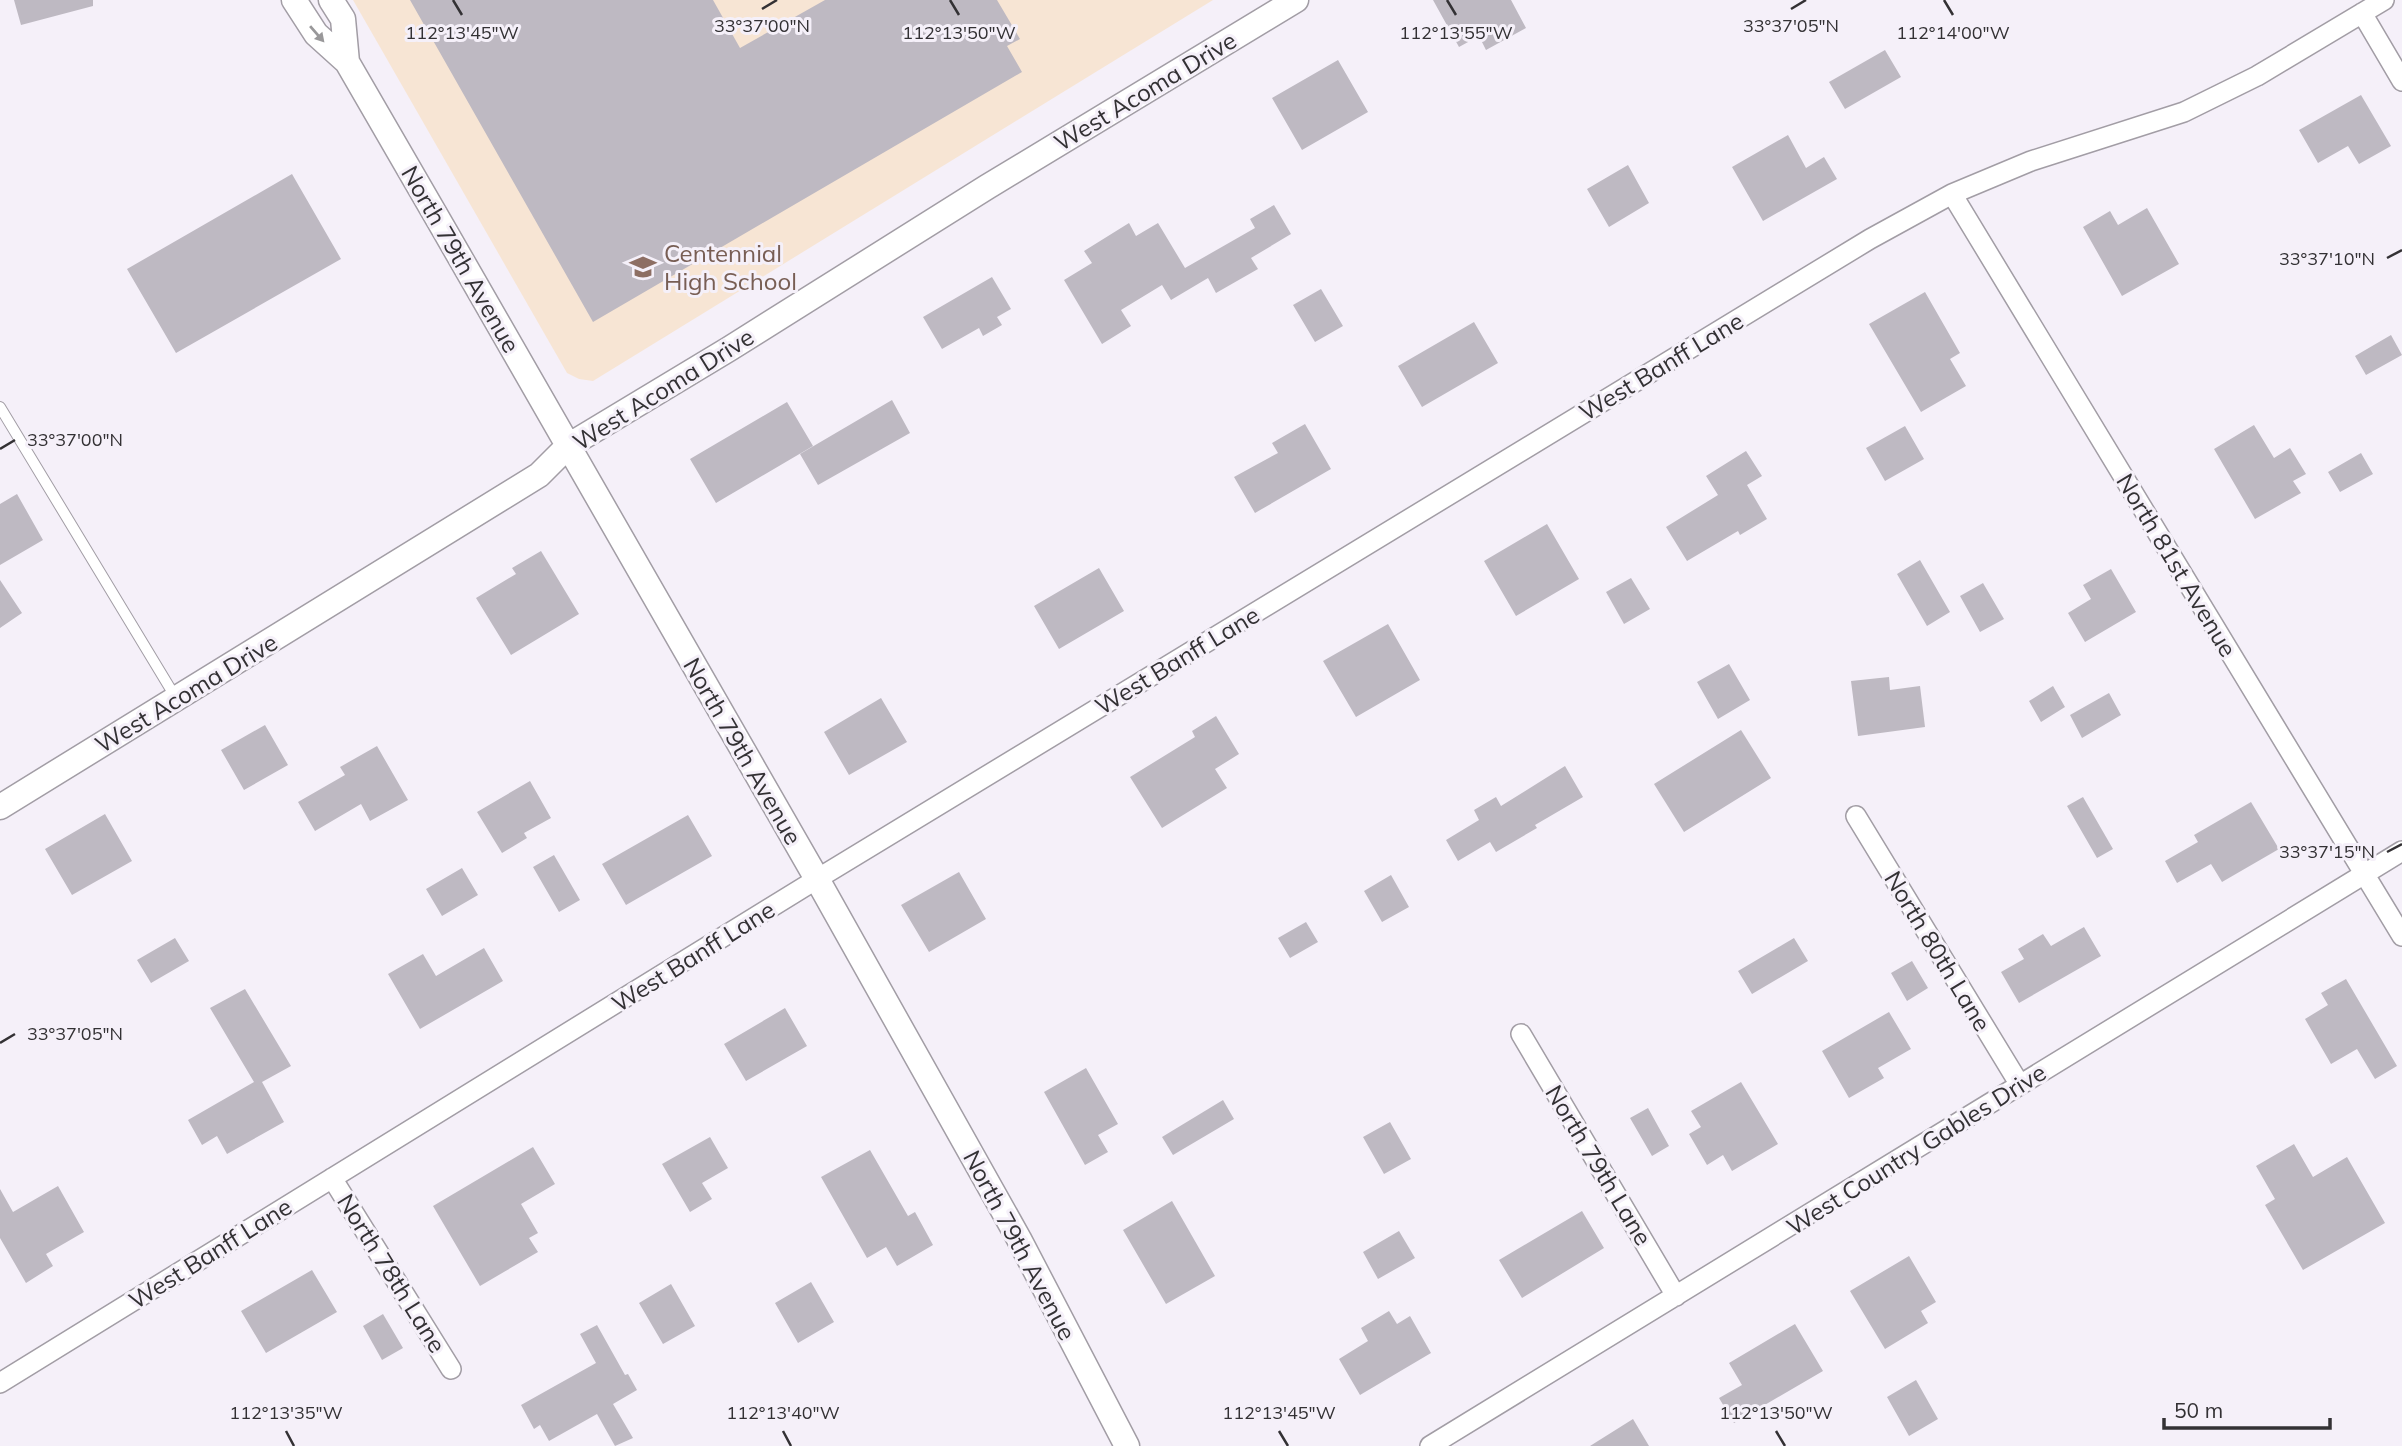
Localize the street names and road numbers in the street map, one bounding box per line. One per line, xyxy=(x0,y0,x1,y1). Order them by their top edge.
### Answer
street label: West Acoma Drive xyxy=(1048,25,1242,157)
street label: North 79th Avenue xyxy=(395,160,527,358)
street label: West Banff Lane xyxy=(1573,305,1749,427)
street label: West Acoma Drive xyxy=(567,321,759,457)
street label: North 81st Avenue xyxy=(2110,468,2244,662)
street label: West Banff Lane xyxy=(1089,599,1265,721)
street label: West Acoma Drive xyxy=(89,627,283,759)
street label: North 79th Avenue xyxy=(677,652,809,850)
street label: North 80th Lane xyxy=(1878,865,1998,1037)
street label: West Banff Lane xyxy=(606,894,780,1018)
street label: West Country Gables Drive xyxy=(1781,1057,2051,1241)
street label: North 79th Lane xyxy=(1539,1079,1659,1251)
street label: North 79th Avenue xyxy=(957,1145,1083,1345)
street label: North 78th Lane xyxy=(331,1188,453,1358)
street label: West Banff Lane xyxy=(123,1191,297,1315)

